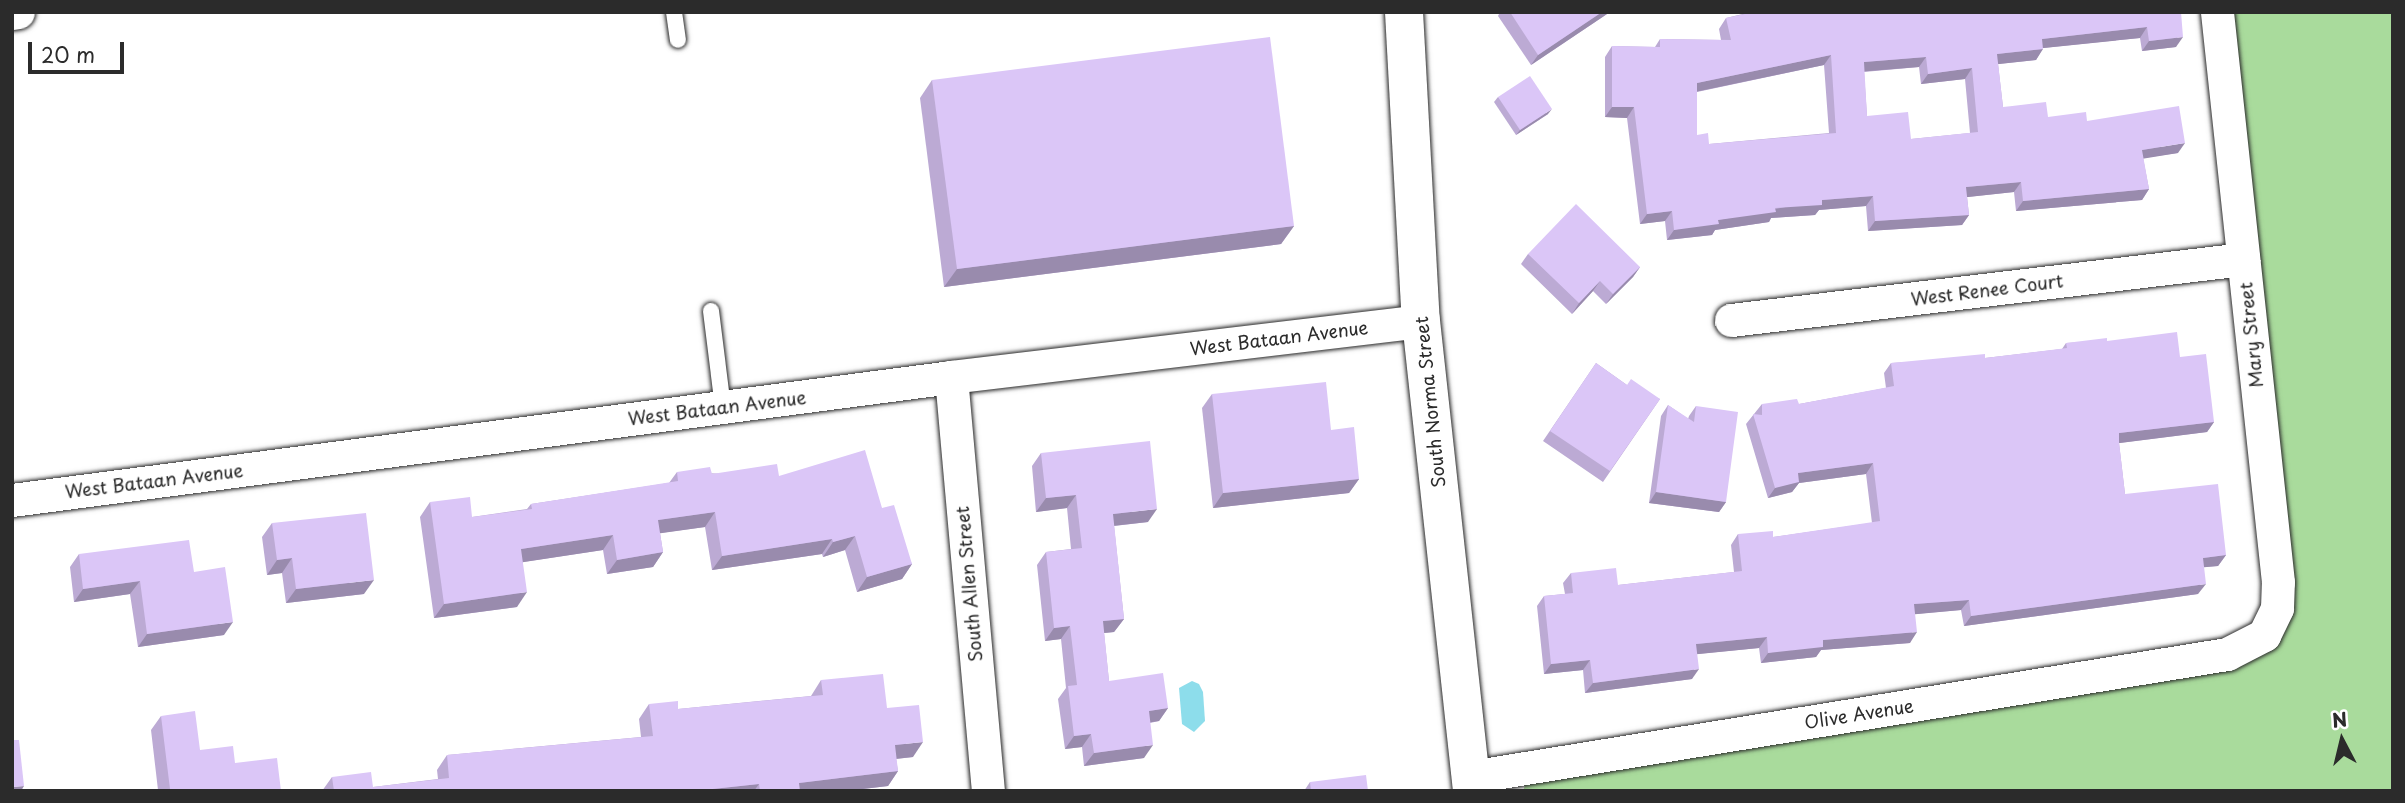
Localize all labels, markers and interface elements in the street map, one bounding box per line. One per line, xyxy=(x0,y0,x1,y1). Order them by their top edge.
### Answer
scale bar xyxy=(32,28,128,72)
text: 20 m xyxy=(41,38,95,70)
street label: West Renee Court xyxy=(1909,270,2065,310)
street label: Mary Street xyxy=(2235,281,2267,389)
street label: South Norma Street xyxy=(1410,314,1450,490)
street label: West Bataan Avenue xyxy=(1189,316,1369,360)
street label: West Bataan Avenue xyxy=(627,386,807,430)
street label: West Bataan Avenue xyxy=(64,459,244,503)
street label: South Allen Street xyxy=(951,503,987,665)
street label: Olive Avenue xyxy=(1803,695,1915,733)
text: N xyxy=(2330,704,2349,734)
north arrow xyxy=(2307,705,2377,775)

